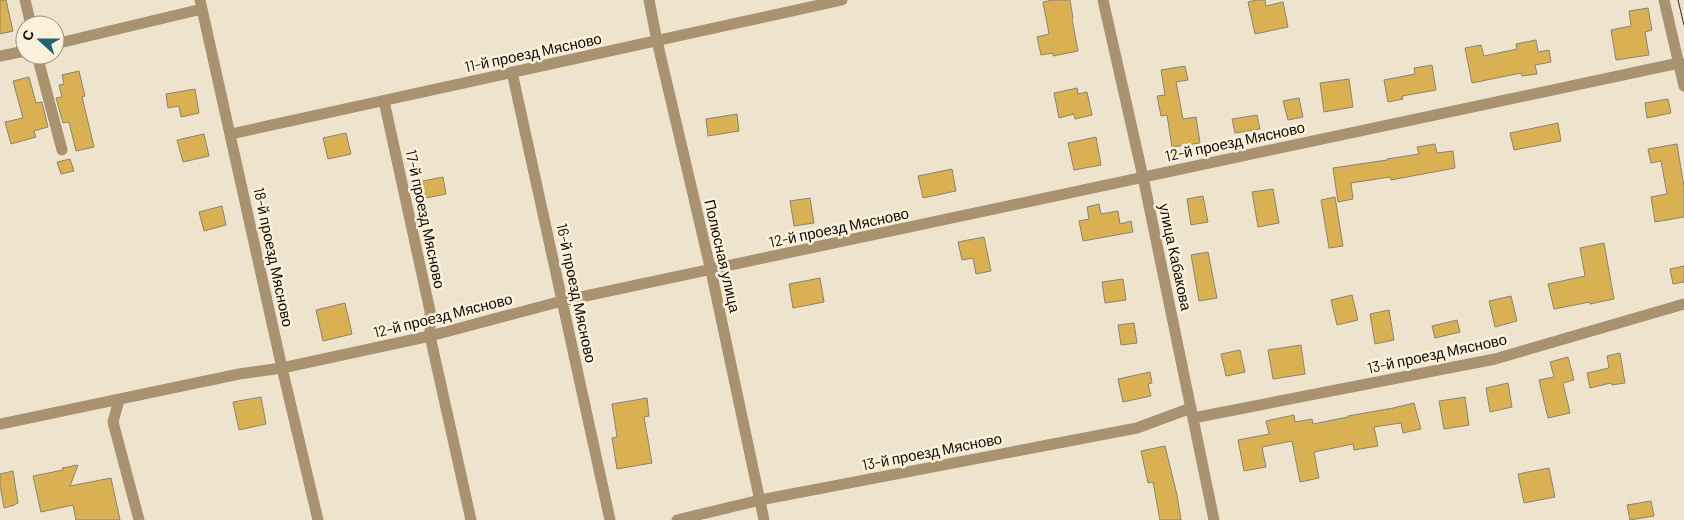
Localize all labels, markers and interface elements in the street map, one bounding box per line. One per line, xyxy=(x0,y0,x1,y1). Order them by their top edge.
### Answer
north arrow xyxy=(15,15,65,65)
text: С xyxy=(18,27,37,43)
street label: 11-й проезд Мясново xyxy=(463,29,603,75)
street label: 12-й проезд Мясново xyxy=(1163,117,1306,165)
street label: 17-й проезд Мясново xyxy=(402,148,450,290)
street label: 18-й проезд Мясново xyxy=(250,185,298,328)
street label: Полюсная улица xyxy=(701,198,745,315)
street label: улица Кабакова xyxy=(1156,202,1196,313)
street label: 12-й проезд Мясново xyxy=(767,203,910,251)
street label: 16-й проезд Мясново xyxy=(553,221,601,364)
street label: 12-й проезд Мясново xyxy=(371,289,514,341)
street label: 13-й проезд Мясново xyxy=(1365,329,1508,377)
street label: 13-й проезд Мясново xyxy=(860,429,1003,473)

